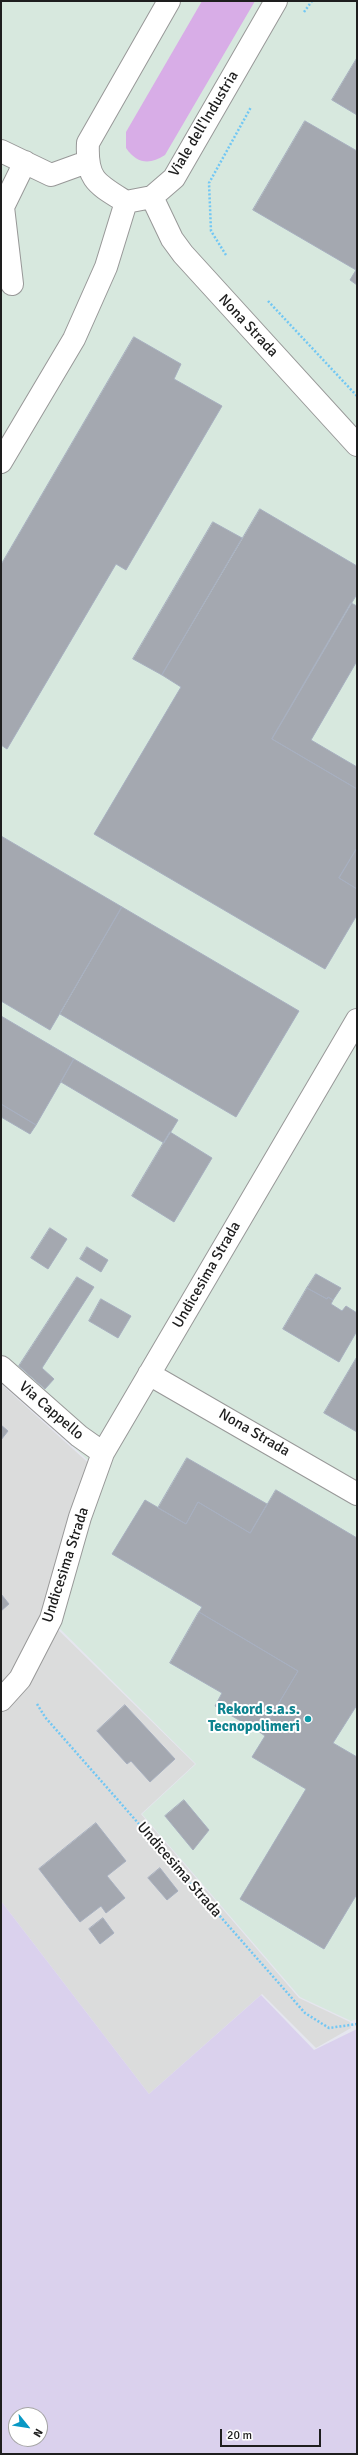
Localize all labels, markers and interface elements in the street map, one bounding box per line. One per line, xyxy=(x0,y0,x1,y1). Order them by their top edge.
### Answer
street label: Viale dell'Industria xyxy=(165,68,243,180)
street label: Nona Strada xyxy=(214,291,282,361)
street label: Undicesima Strada xyxy=(169,1218,245,1332)
street label: Via Cappello xyxy=(15,1378,87,1444)
street label: Nona Strada xyxy=(215,1405,293,1461)
street label: Undicesima Strada xyxy=(39,1505,93,1625)
place label: Rekord s.a.s. Tecnopolimeri xyxy=(208,1701,300,1736)
marker: Rekord s.a.s. Tecnopolimeri xyxy=(303,1714,313,1724)
street label: Undicesima Strada xyxy=(133,1819,225,1921)
north arrow xyxy=(8,2407,48,2447)
scale bar xyxy=(222,2421,323,2447)
text: N xyxy=(30,2426,46,2439)
text: 20 m xyxy=(227,2428,252,2443)

